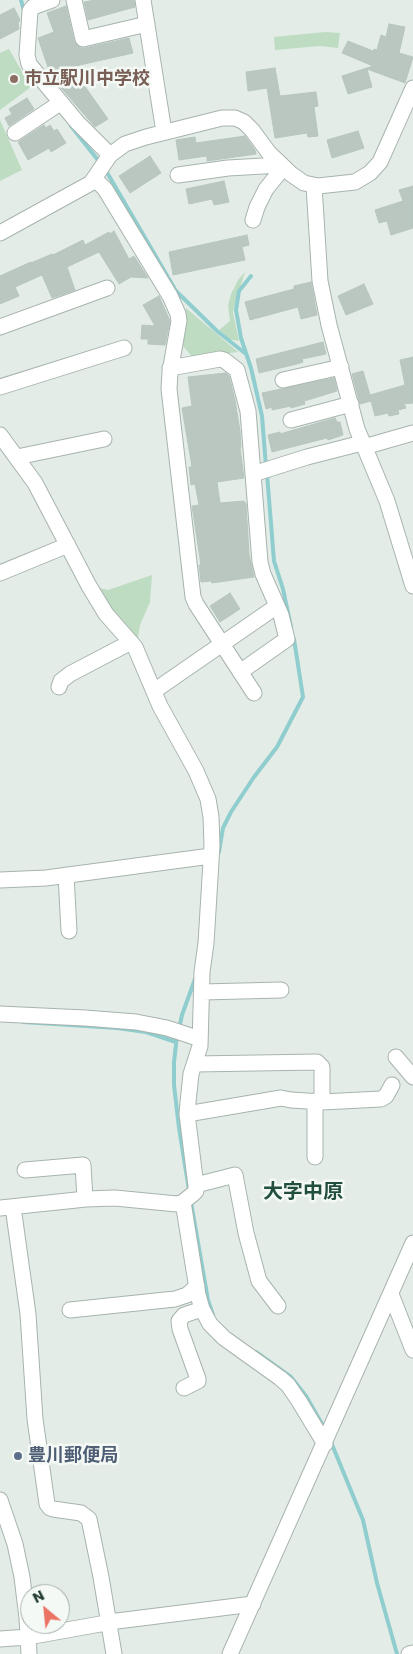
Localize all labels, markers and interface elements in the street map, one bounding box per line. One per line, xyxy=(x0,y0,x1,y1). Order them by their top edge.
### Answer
place label: 市立駅川中学校 xyxy=(24,68,150,90)
marker: 市立駅川中学校 xyxy=(8,73,20,85)
district label: 大字中原 xyxy=(263,1181,343,1205)
place label: 豊川郵便局 xyxy=(28,1445,118,1467)
marker: 豊川郵便局 xyxy=(12,1450,24,1462)
north arrow xyxy=(20,1584,70,1634)
text: N xyxy=(29,1585,48,1608)

